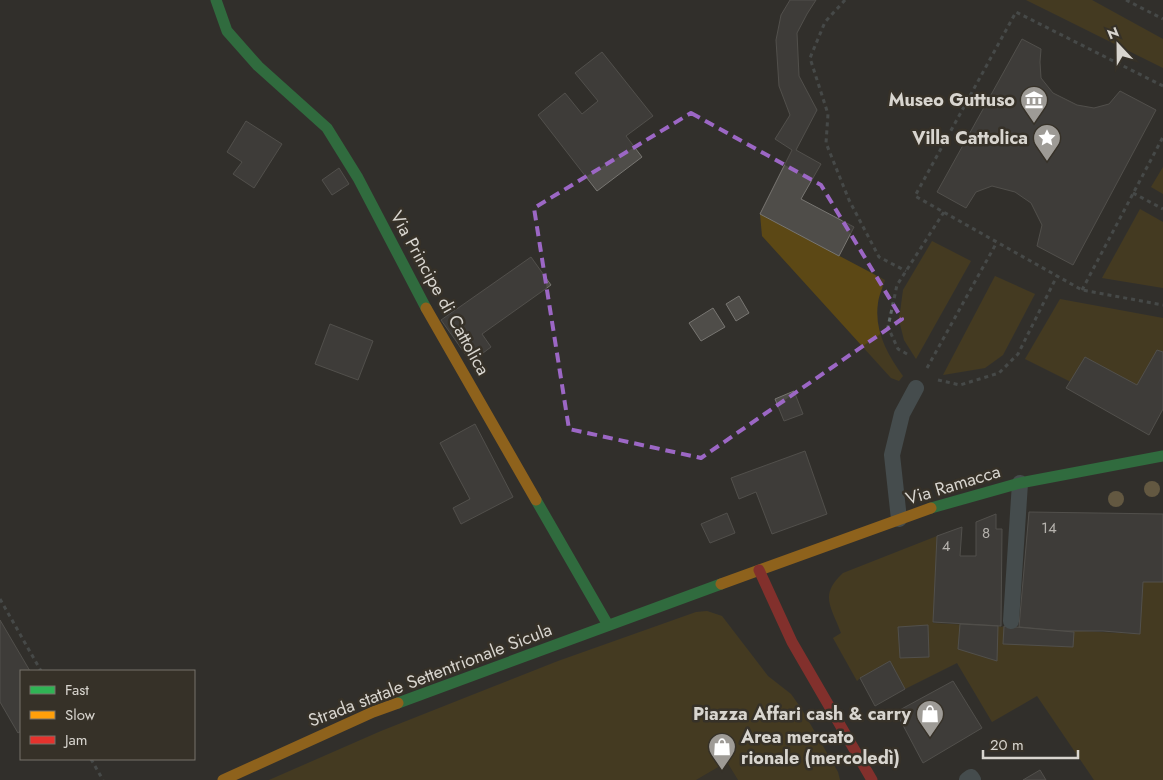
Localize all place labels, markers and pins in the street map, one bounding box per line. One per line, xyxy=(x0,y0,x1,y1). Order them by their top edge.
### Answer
museum icon: Museo Guttuso xyxy=(1019,85,1049,124)
place label: Museo Guttuso xyxy=(888,87,1015,113)
place icon: Villa Cattolica xyxy=(1032,123,1062,162)
place label: Villa Cattolica xyxy=(911,125,1028,151)
shop icon: Piazza Affari cash & carry xyxy=(915,699,945,738)
place label: Piazza Affari cash & carry xyxy=(693,701,912,727)
place label: Area mercato rionale (mercoledì) xyxy=(740,724,900,771)
shop icon: Area mercato rionale (mercoledì) xyxy=(707,732,737,771)

